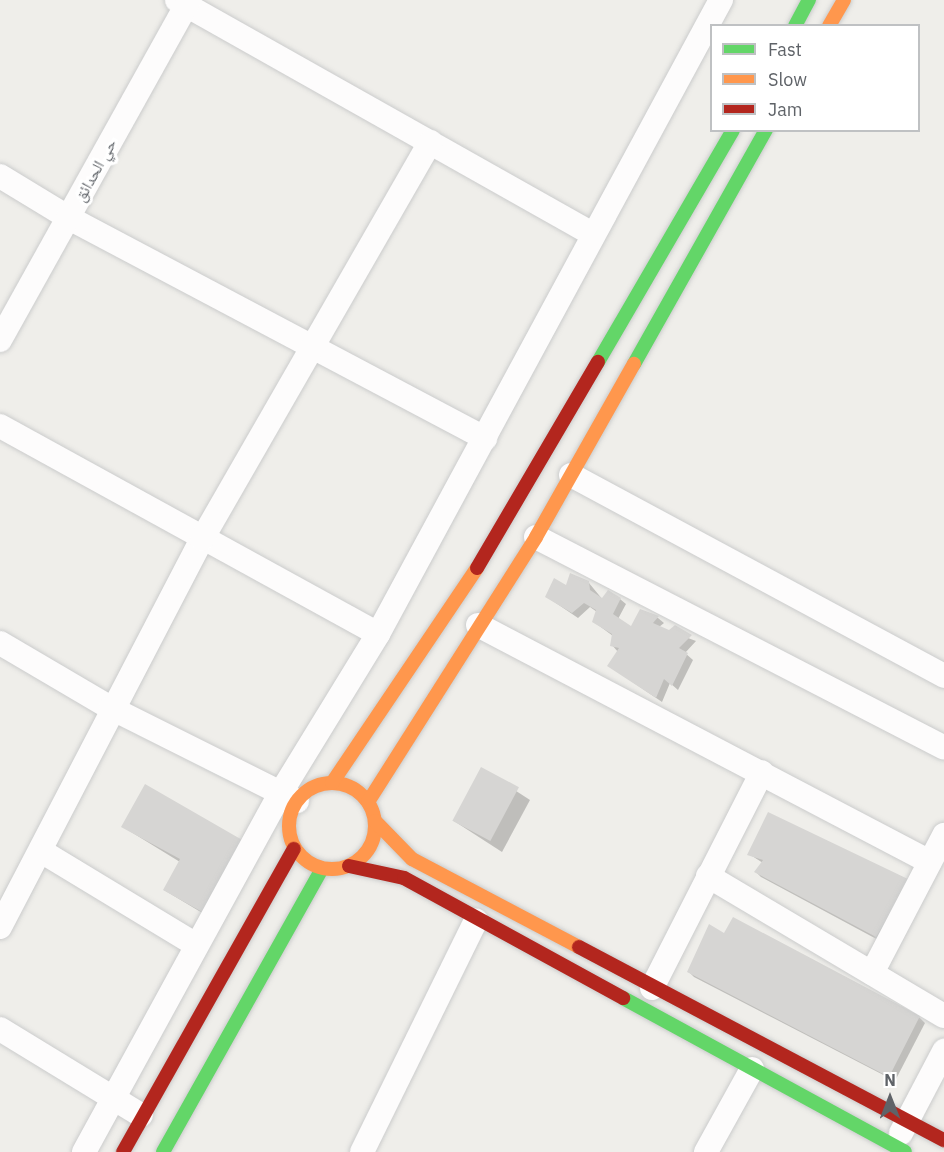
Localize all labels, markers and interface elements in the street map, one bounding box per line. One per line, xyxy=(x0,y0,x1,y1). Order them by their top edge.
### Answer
legend xyxy=(710,24,920,132)
text: Fast xyxy=(768,38,802,61)
text: Slow xyxy=(768,68,807,91)
text: Jam xyxy=(768,98,803,121)
street label: حي الحدائق xyxy=(70,135,120,205)
north arrow xyxy=(860,1068,920,1128)
text: N xyxy=(884,1070,896,1090)

